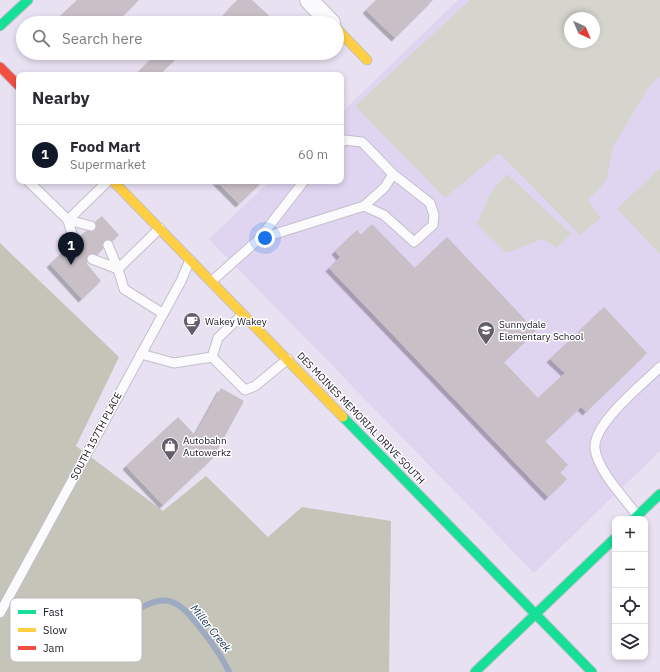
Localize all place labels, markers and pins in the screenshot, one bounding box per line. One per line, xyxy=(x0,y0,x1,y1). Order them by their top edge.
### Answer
pin: 1 xyxy=(58,232,84,265)
cafe icon: Wakey Wakey xyxy=(182,311,202,336)
place label: Wakey Wakey xyxy=(205,315,267,328)
place label: Sunnydale Elementary School xyxy=(499,318,584,343)
school or university icon: Sunnydale Elementary School xyxy=(476,320,496,345)
place label: Autobahn Autowerkz xyxy=(183,434,231,459)
shop icon: Autobahn Autowerkz xyxy=(160,436,180,461)

